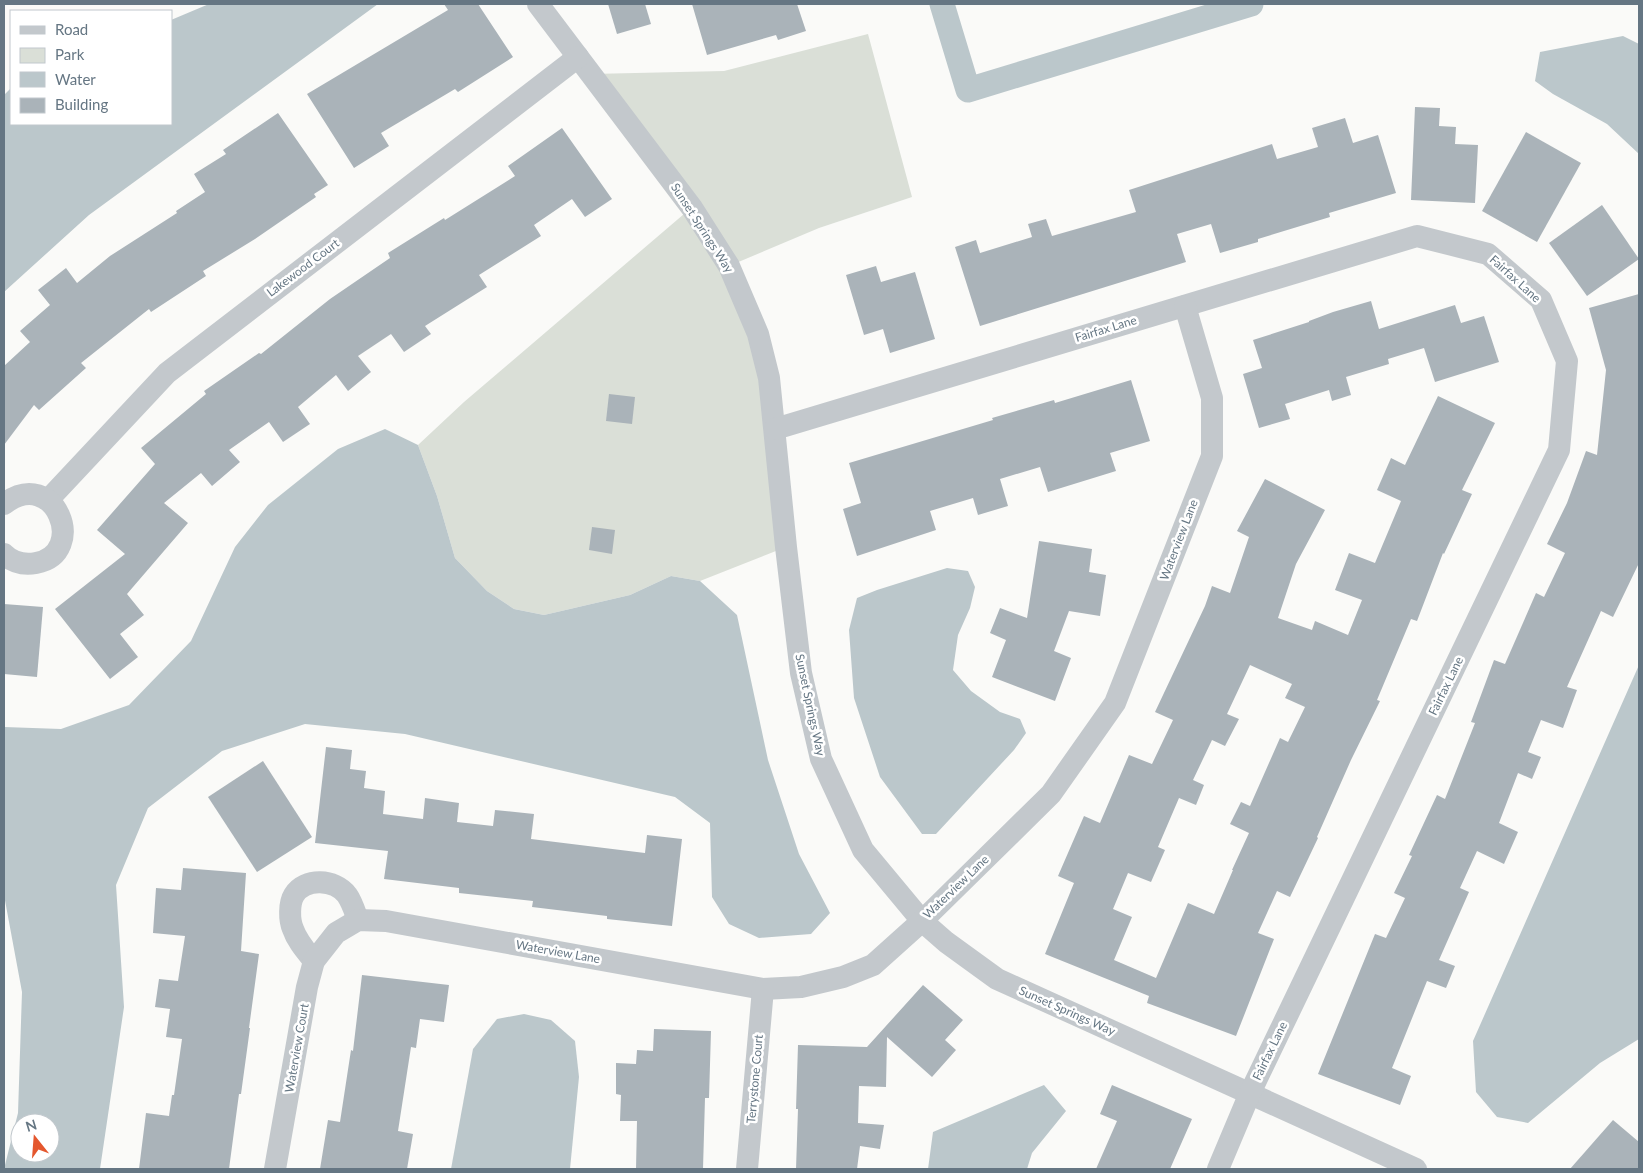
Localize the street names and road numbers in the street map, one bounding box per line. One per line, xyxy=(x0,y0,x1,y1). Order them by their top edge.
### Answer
street label: Sunset Springs Way xyxy=(668,180,737,276)
street label: Lakewood Court xyxy=(263,235,342,300)
street label: Fairfax Lane xyxy=(1487,252,1544,305)
street label: Fairfax Lane xyxy=(1073,312,1138,345)
street label: Waterview Lane xyxy=(1156,497,1201,582)
street label: Sunset Springs Way xyxy=(792,653,829,758)
street label: Fairfax Lane xyxy=(1425,654,1466,718)
street label: Waterview Lane xyxy=(920,852,992,922)
street label: Waterview Lane xyxy=(515,937,601,966)
street label: Sunset Springs Way xyxy=(1017,983,1118,1039)
street label: Waterview Court xyxy=(281,1001,312,1094)
street label: Fairfax Lane xyxy=(1249,1019,1290,1083)
street label: Terrystone Court xyxy=(743,1033,766,1124)

